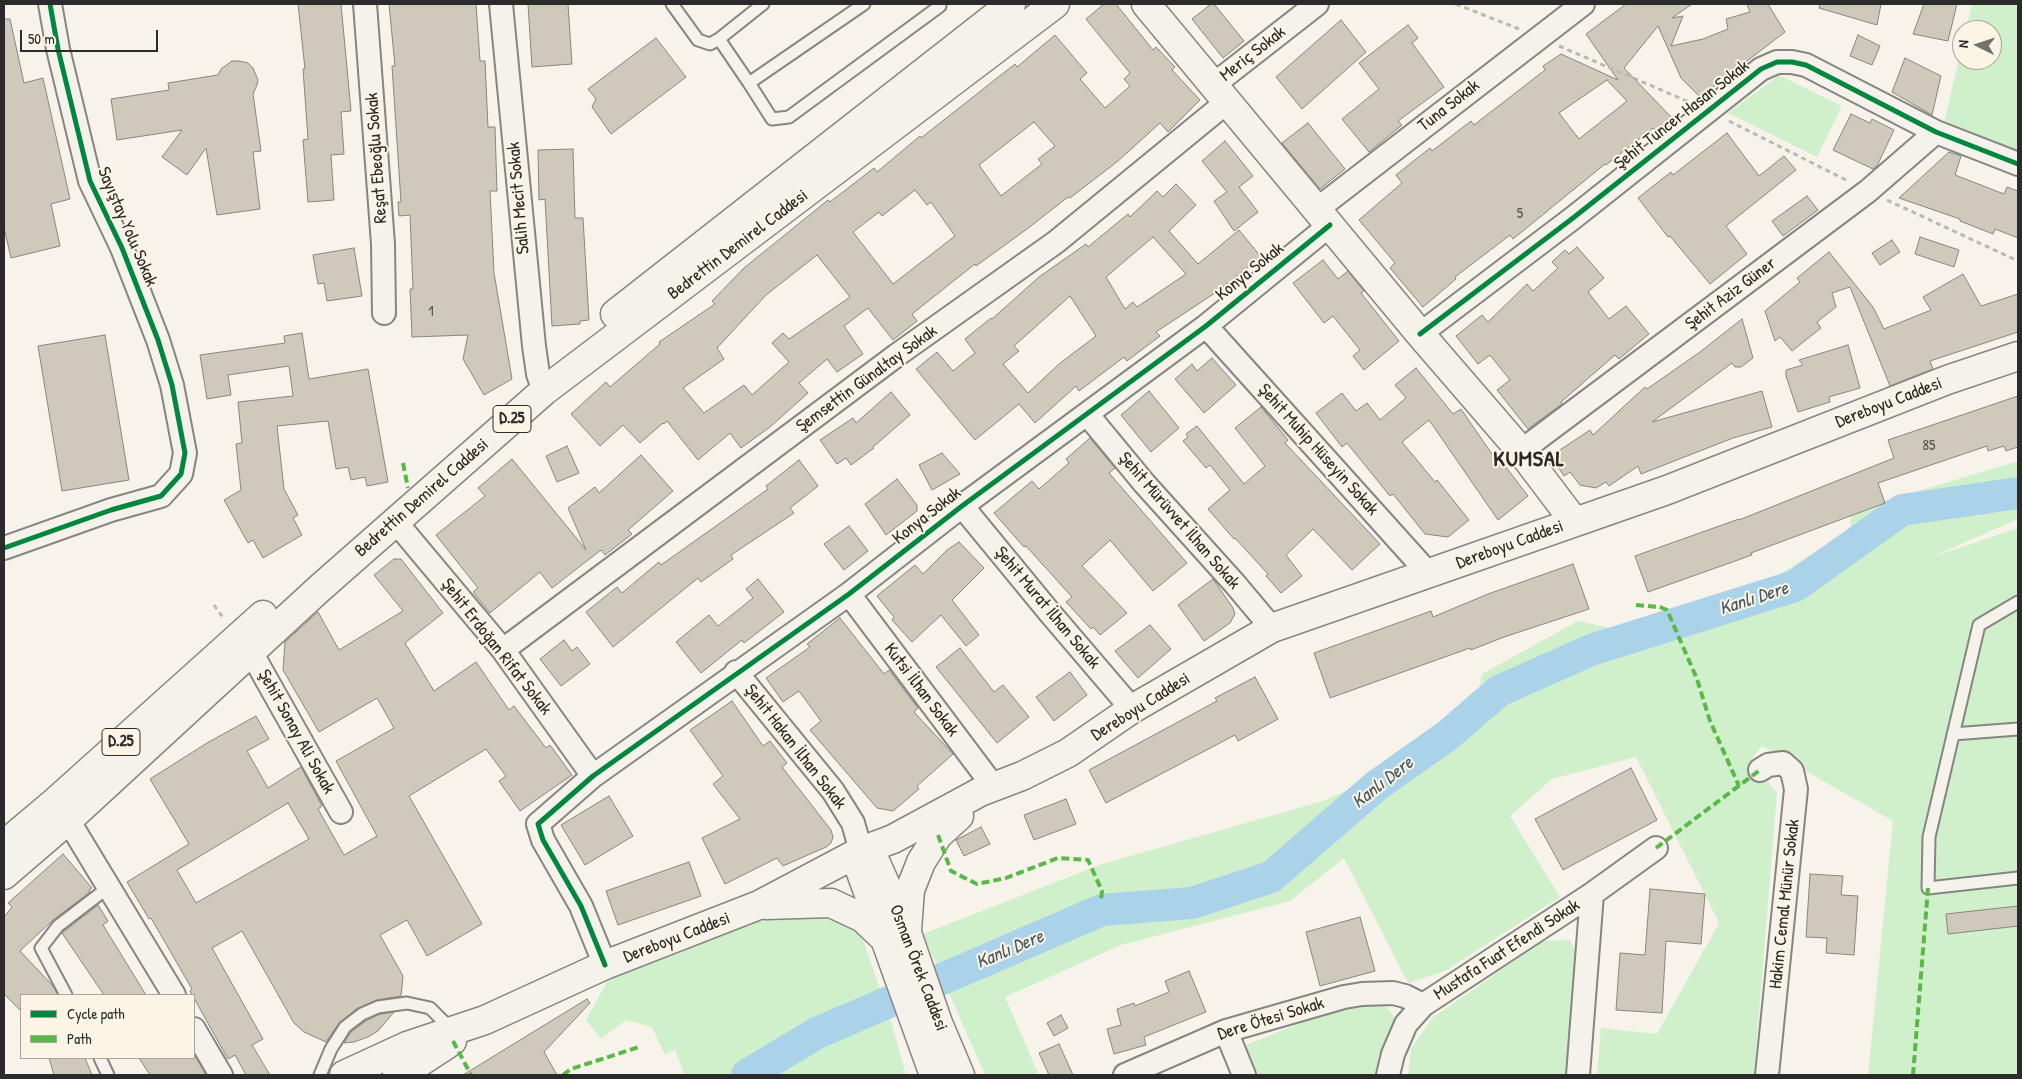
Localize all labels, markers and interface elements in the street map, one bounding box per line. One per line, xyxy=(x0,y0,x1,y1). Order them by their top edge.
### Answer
scale bar xyxy=(22,20,160,52)
north arrow xyxy=(1952,20,2002,70)
street label: Meriç Sokak xyxy=(1216,22,1290,86)
text: 50 m xyxy=(28,28,55,49)
text: N xyxy=(1953,40,1972,48)
street label: Şehit Tuncer Hasan Sokak xyxy=(1610,56,1754,174)
street label: Tuna Sokak xyxy=(1414,75,1484,137)
street label: Reşat Ebeoğlu Sokak xyxy=(362,92,392,224)
street label: Salih Mecit Sokak xyxy=(503,141,535,255)
street label: Sayıştay Yolu Sokak xyxy=(92,164,162,290)
street label: Bedrettin Demirel Caddesi xyxy=(664,185,812,305)
house number: 5 xyxy=(1517,205,1523,223)
street label: Konya Sokak xyxy=(1212,238,1288,306)
street label: Şehit Aziz Güner xyxy=(1681,253,1781,335)
house number: 1 xyxy=(428,303,434,321)
street label: Şemsettin Günaltay Sokak xyxy=(792,321,942,437)
street label: Dereboyu Caddesi xyxy=(1833,373,1945,433)
street label: Şehit Muhip Hüseyin Sokak xyxy=(1253,380,1383,520)
road number: D.25 xyxy=(493,406,531,432)
street label: Bedrettin Demirel Caddesi xyxy=(351,434,493,562)
house number: 85 xyxy=(1923,437,1935,455)
district label: KUMSAL xyxy=(1492,447,1566,473)
street label: Şehit Mürüvvet İlhan Sokak xyxy=(1114,448,1244,594)
street label: Konya Sokak xyxy=(888,483,966,549)
street label: Dereboyu Caddesi xyxy=(1453,516,1567,574)
street label: Şehit Murat İlhan Sokak xyxy=(990,542,1104,674)
street label: Şehit Erdoğan Rifat Sokak xyxy=(436,574,556,720)
water label: Kanlı Dere xyxy=(1717,577,1791,621)
street label: Kutsi İlhan Sokak xyxy=(879,639,963,741)
street label: Şehit Sonay Ali Sokak xyxy=(253,666,339,798)
street label: Dereboyu Caddesi xyxy=(1088,668,1194,746)
street label: Şehit Hakan İlhan Sokak xyxy=(739,680,851,814)
road number: D.25 xyxy=(102,729,140,756)
water label: Kanlı Dere xyxy=(1348,752,1418,814)
street label: Hakim Cemal Münür Sokak xyxy=(1765,818,1805,990)
street label: Mustafa Fuat Efendi Sokak xyxy=(1430,895,1584,1005)
street label: Osman Örek Caddesi xyxy=(884,902,952,1034)
street label: Dereboyu Caddesi xyxy=(621,908,733,968)
water label: Kanlı Dere xyxy=(973,926,1047,974)
street label: Dere Ötesi Sokak xyxy=(1215,993,1327,1045)
legend xyxy=(20,994,195,1059)
text: Cycle path xyxy=(67,1003,125,1024)
text: Path xyxy=(67,1028,92,1049)

